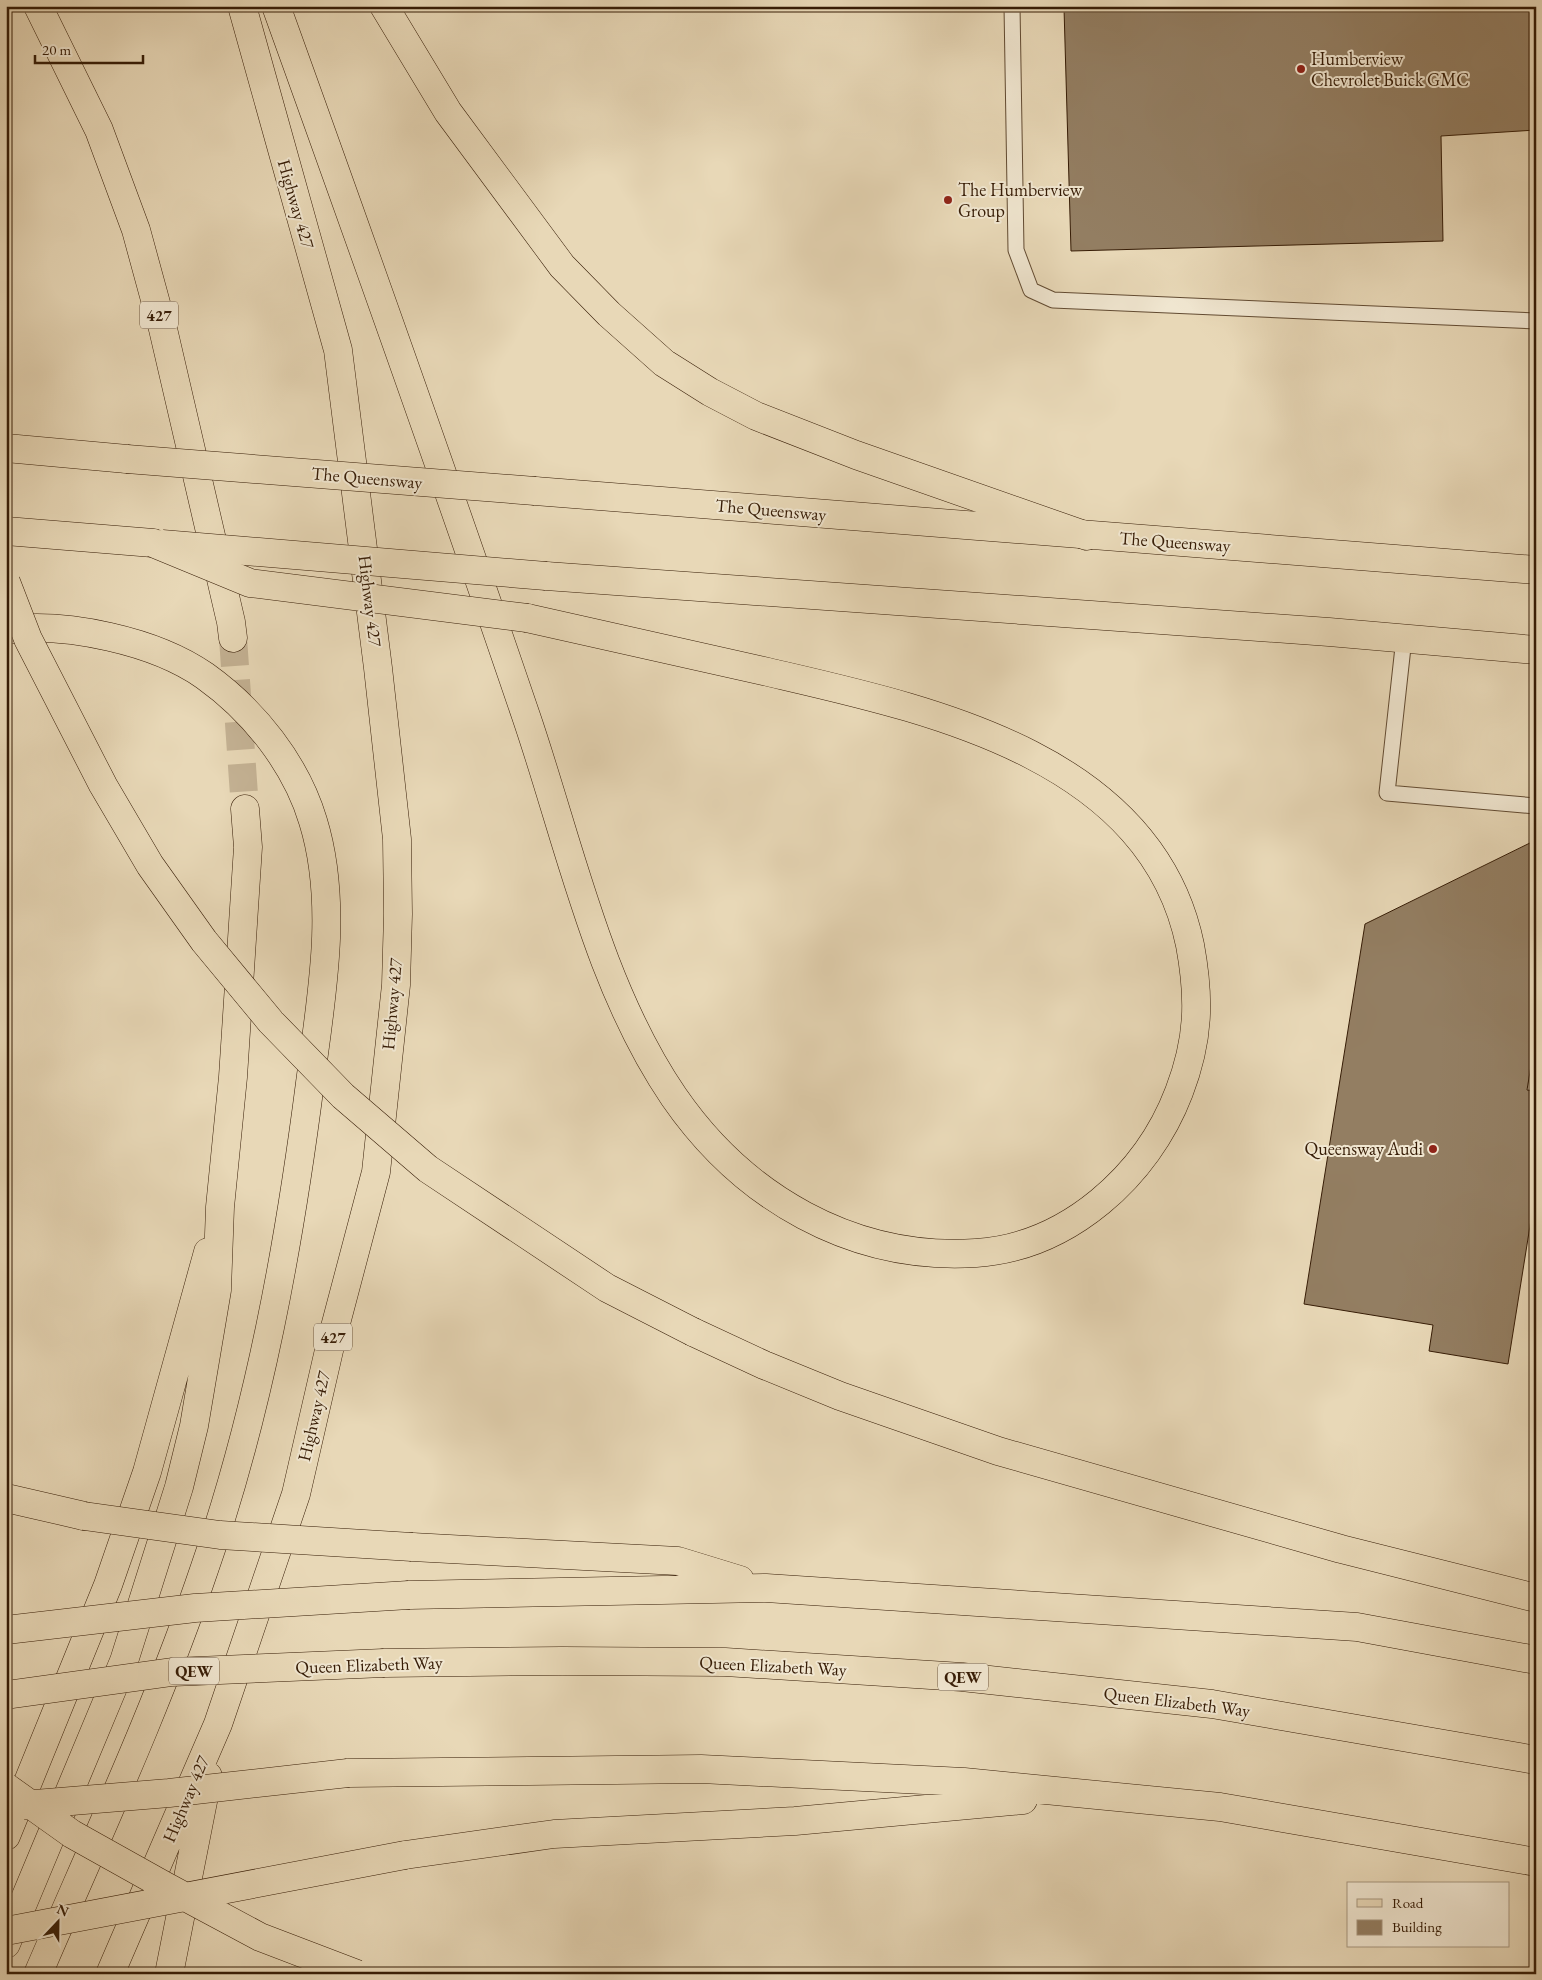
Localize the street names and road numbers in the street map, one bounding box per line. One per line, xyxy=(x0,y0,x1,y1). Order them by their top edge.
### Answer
street label: Highway 427 xyxy=(273,156,320,252)
road number: 427 xyxy=(140,302,178,328)
street label: The Queensway xyxy=(311,461,424,494)
street label: The Queensway xyxy=(715,493,828,526)
street label: The Queensway xyxy=(1119,526,1231,557)
street label: Highway 427 xyxy=(353,554,388,648)
street label: Highway 427 xyxy=(376,957,407,1051)
road number: 427 xyxy=(314,1324,352,1350)
street label: Highway 427 xyxy=(292,1368,335,1463)
street label: Queen Elizabeth Way xyxy=(295,1650,443,1679)
street label: Queen Elizabeth Way xyxy=(699,1650,847,1681)
road number: QEW xyxy=(169,1658,219,1684)
road number: QEW xyxy=(938,1664,988,1690)
street label: Queen Elizabeth Way xyxy=(1102,1681,1252,1722)
street label: Highway 427 xyxy=(157,1752,214,1846)

